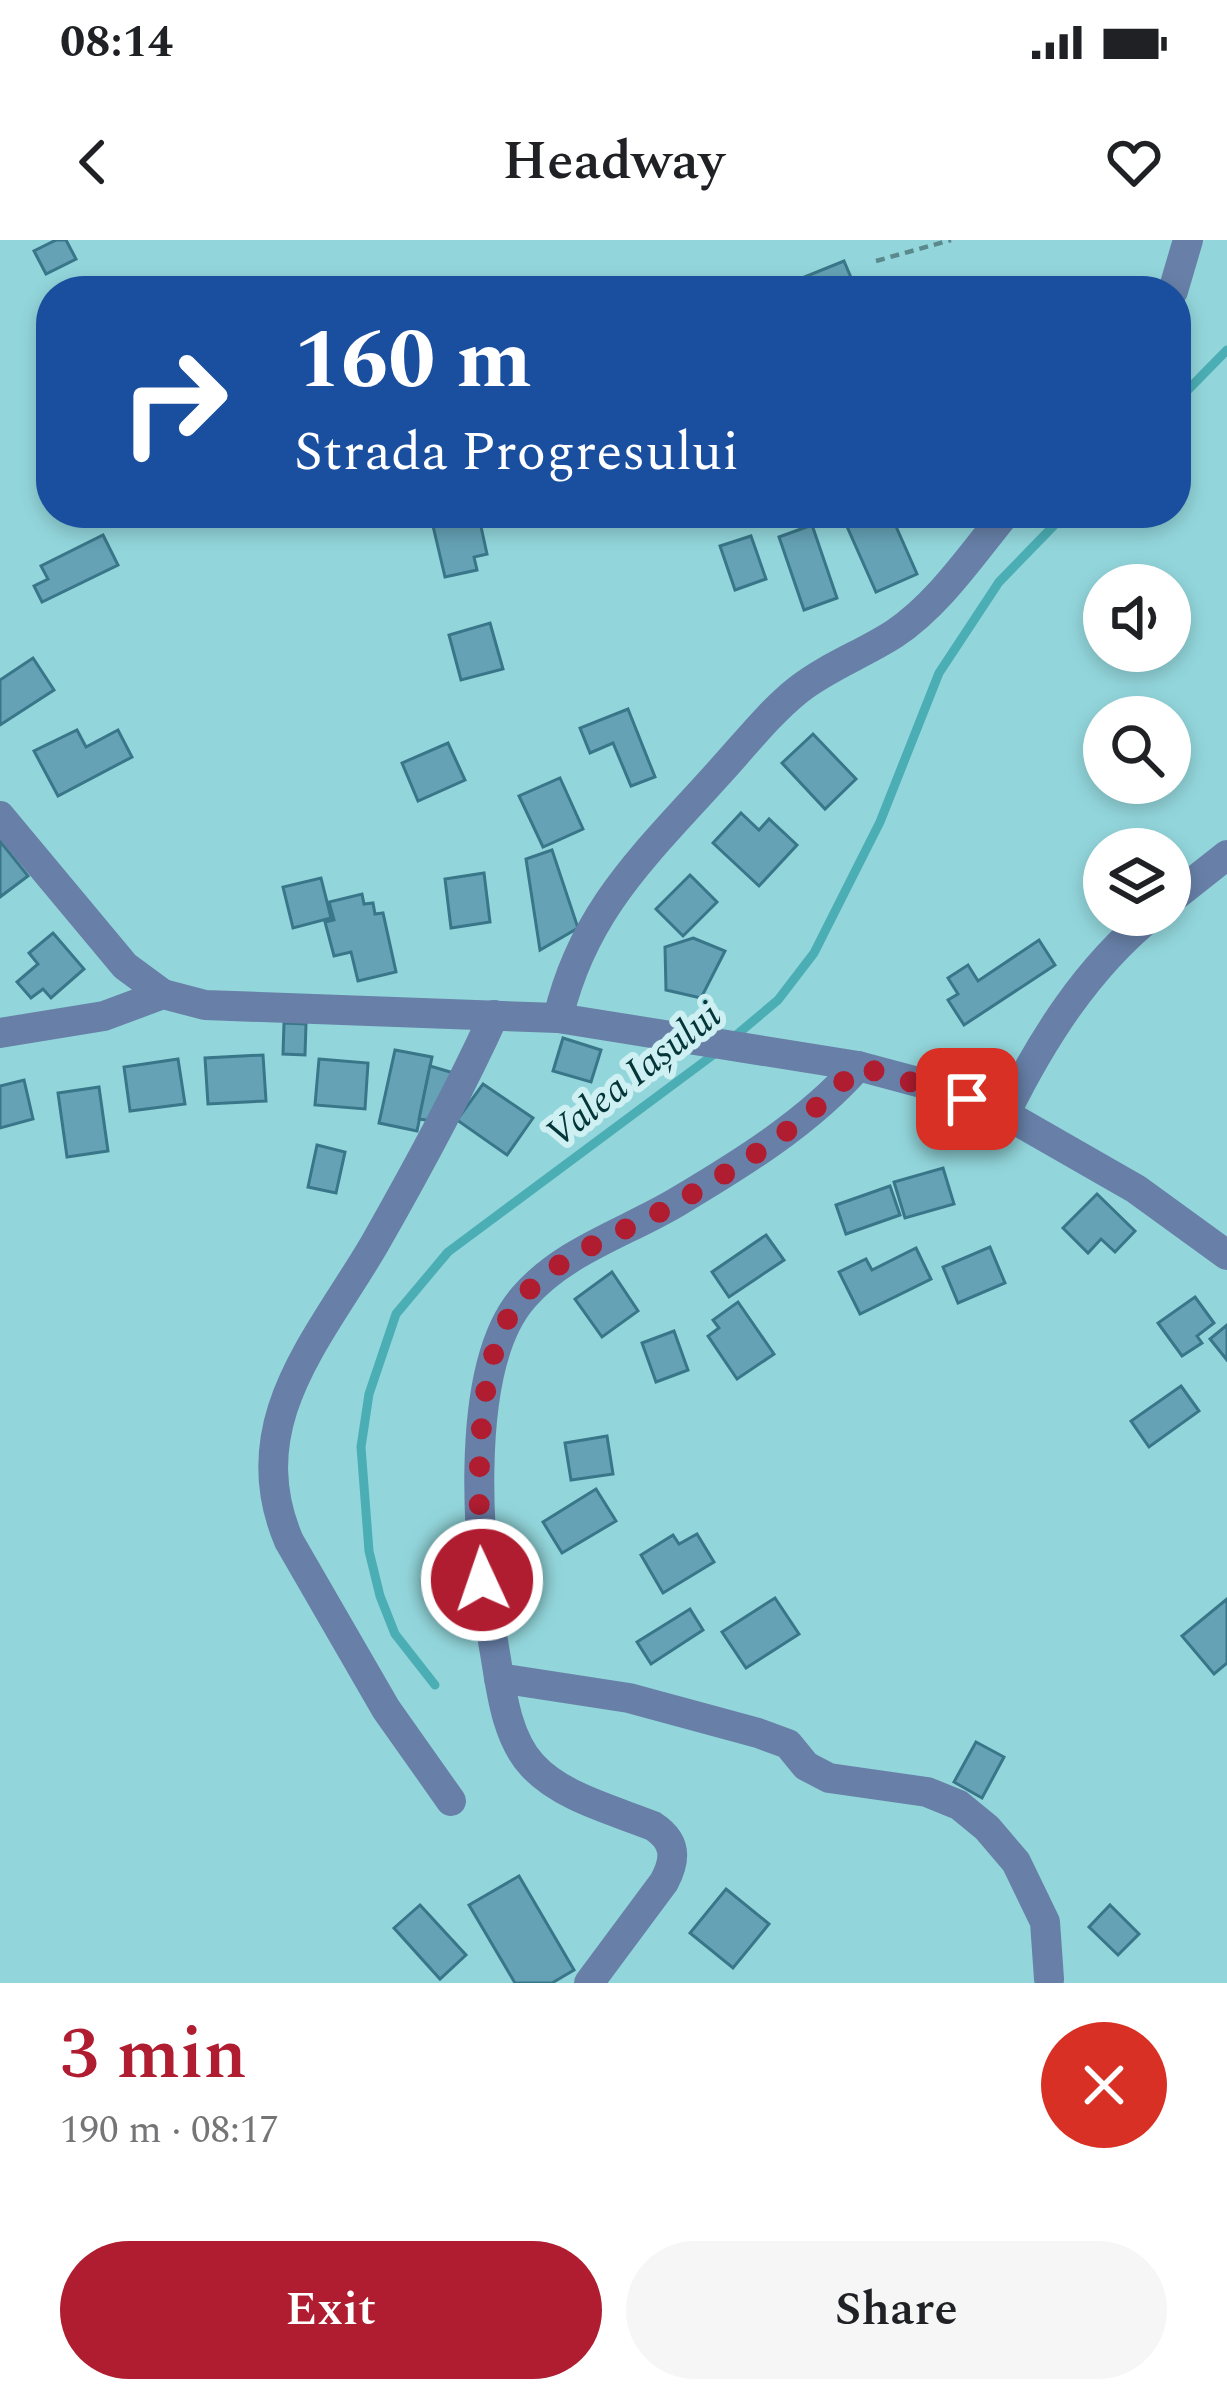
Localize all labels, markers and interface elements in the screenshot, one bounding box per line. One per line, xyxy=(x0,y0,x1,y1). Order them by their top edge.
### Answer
text: 08:14 xyxy=(60,8,173,77)
text: Headway xyxy=(502,121,725,203)
icon: back xyxy=(60,129,126,195)
icon: heart xyxy=(1101,129,1167,195)
text: 160 m xyxy=(294,297,532,425)
icon: right xyxy=(96,324,252,480)
text: Strada Progresului xyxy=(294,412,739,494)
map controls xyxy=(1083,564,1191,936)
button: sound xyxy=(1083,564,1191,672)
button: search xyxy=(1083,696,1191,804)
button: layers xyxy=(1083,828,1191,936)
water label: Valea Iașului xyxy=(533,987,735,1163)
pin xyxy=(916,1048,1018,1150)
icon: arrive xyxy=(934,1066,1000,1132)
position arrow xyxy=(419,1517,545,1643)
text: 3 min xyxy=(60,2001,247,2110)
button: close xyxy=(1041,2022,1167,2148)
text: 190 m · 08:17 xyxy=(60,2101,279,2160)
button: Exit xyxy=(60,2241,602,2379)
button: Share xyxy=(626,2241,1167,2379)

